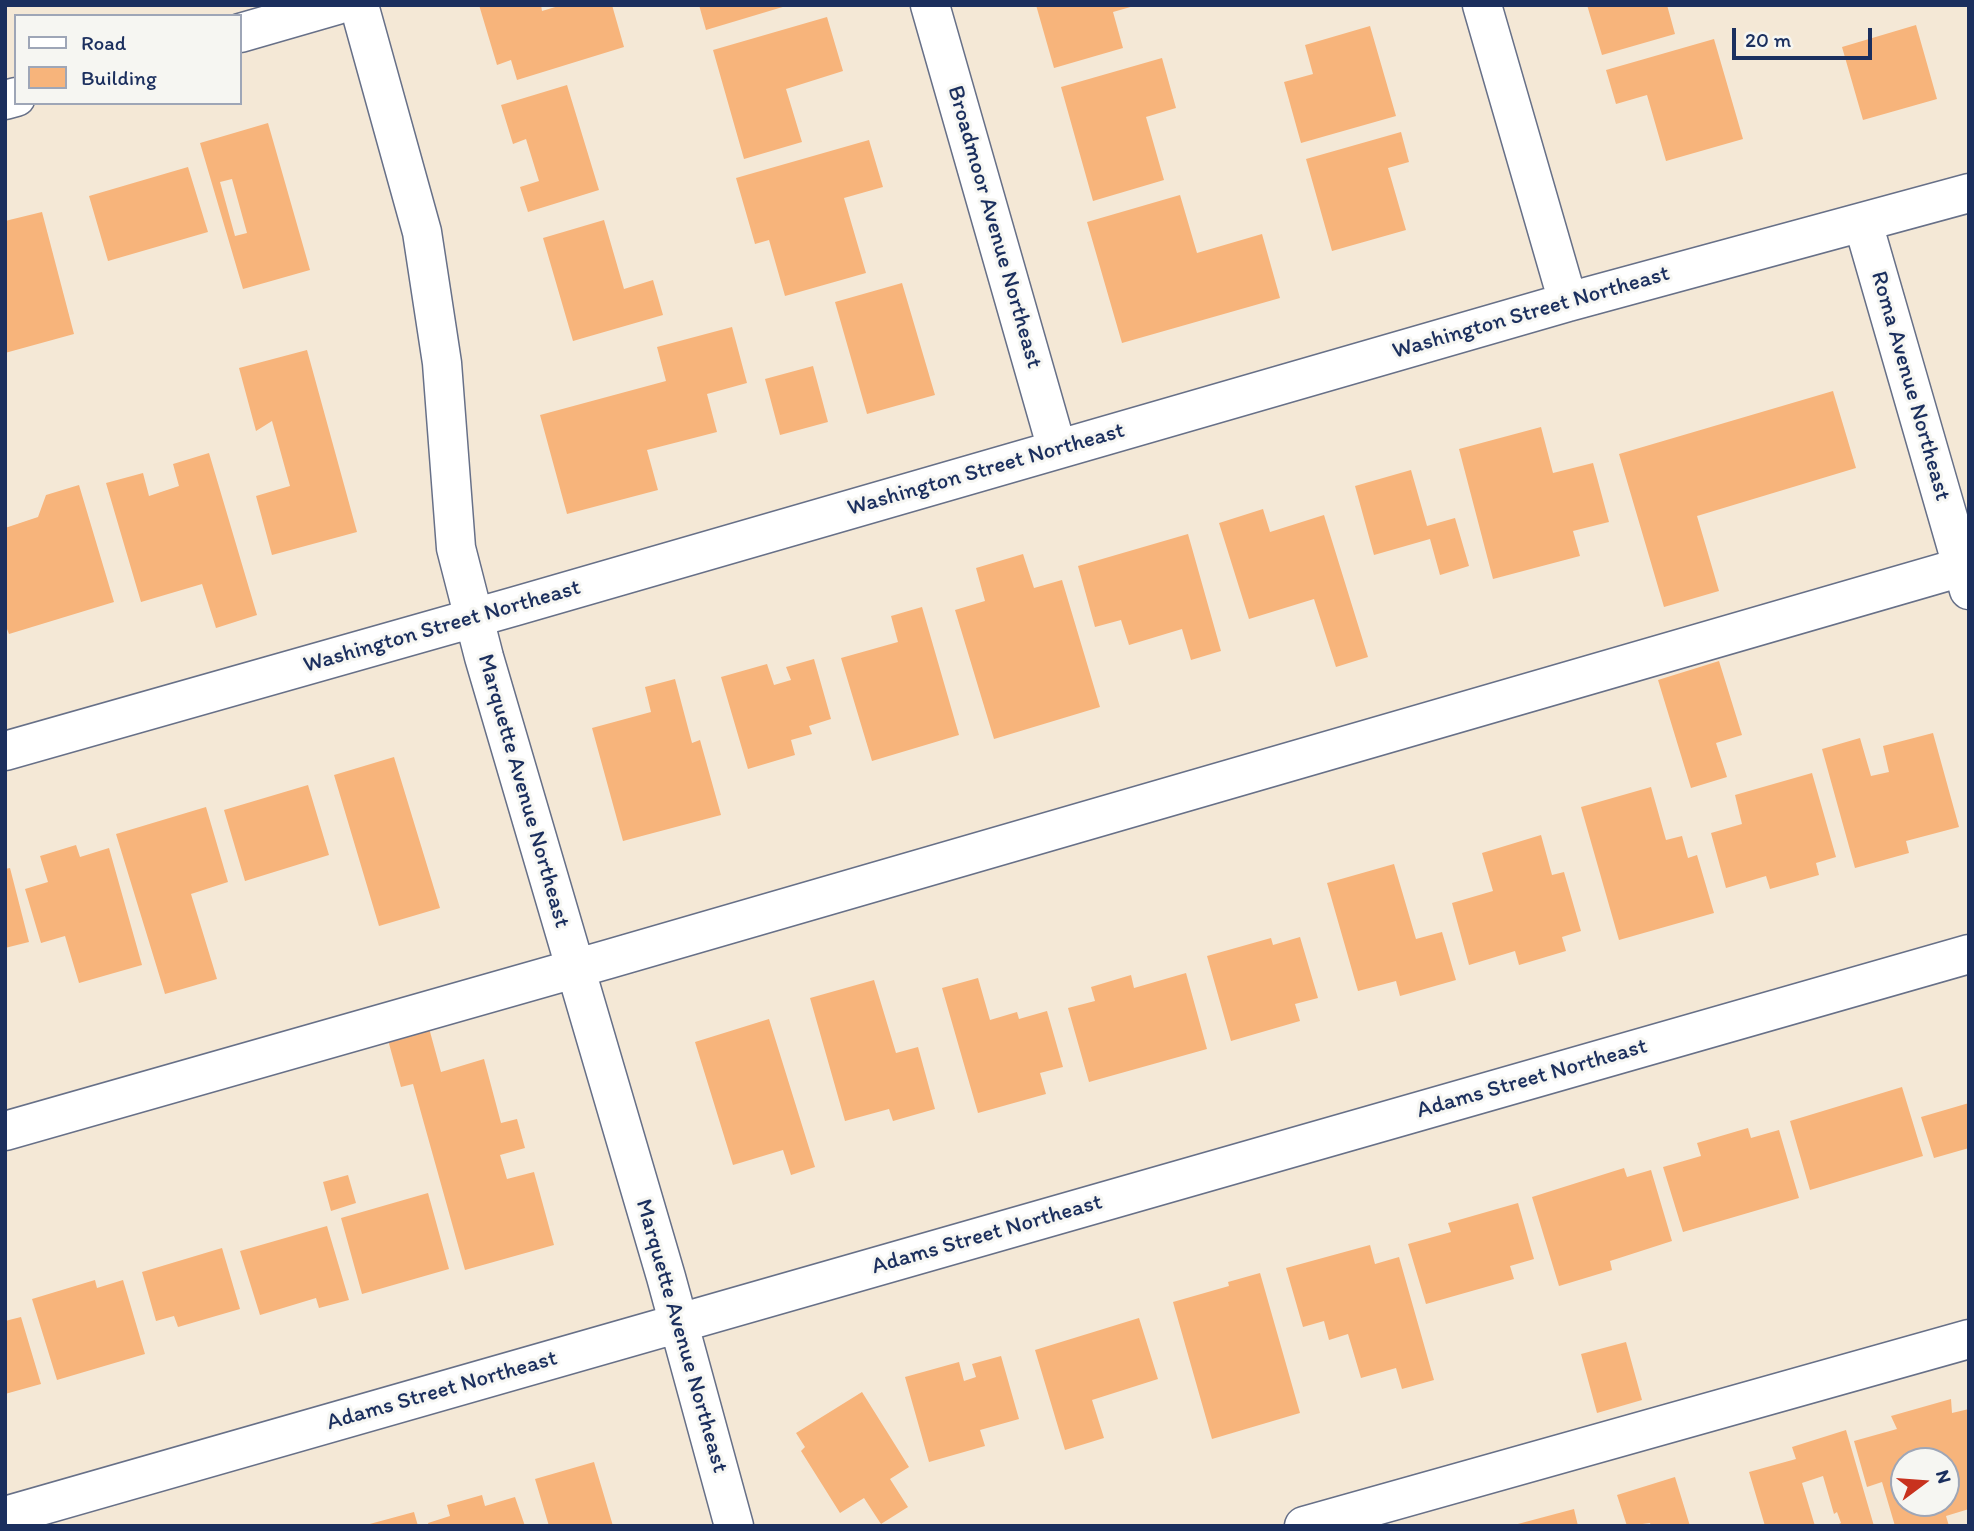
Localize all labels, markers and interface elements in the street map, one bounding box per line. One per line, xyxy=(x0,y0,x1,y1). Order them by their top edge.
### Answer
legend xyxy=(14,14,242,105)
scale bar xyxy=(1736,14,1876,58)
text: 20 m xyxy=(1745,27,1791,52)
text: Road xyxy=(81,30,126,55)
text: Building xyxy=(81,65,157,90)
street label: Broadmoor Avenue Northeast xyxy=(940,83,1048,371)
street label: Washington Street Northeast xyxy=(1389,260,1673,366)
street label: Roma Avenue Northeast xyxy=(1864,268,1956,504)
street label: Washington Street Northeast xyxy=(844,417,1128,523)
street label: Washington Street Northeast xyxy=(300,574,584,680)
street label: Marquette Avenue Northeast xyxy=(471,651,575,931)
street label: Adams Street Northeast xyxy=(1414,1033,1650,1125)
street label: Adams Street Northeast xyxy=(869,1189,1105,1281)
street label: Marquette Avenue Northeast xyxy=(629,1196,733,1476)
street label: Adams Street Northeast xyxy=(324,1345,560,1437)
north arrow xyxy=(1890,1447,1960,1517)
text: N xyxy=(1931,1467,1957,1486)

